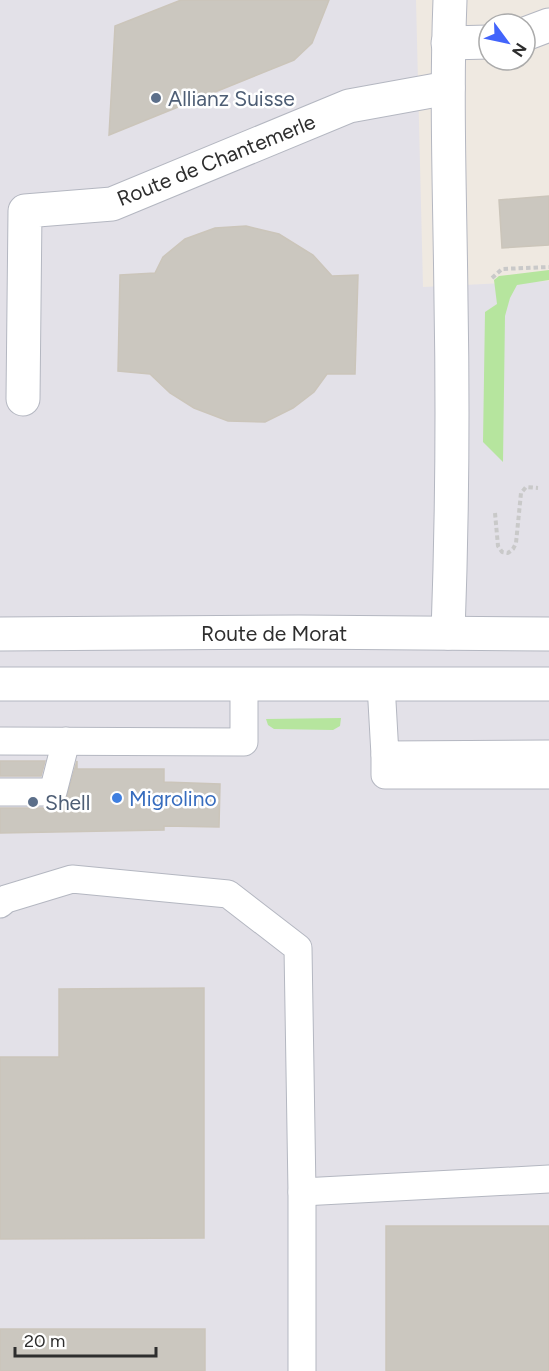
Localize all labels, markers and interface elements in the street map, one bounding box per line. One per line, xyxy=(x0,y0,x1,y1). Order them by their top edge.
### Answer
north arrow xyxy=(477,12,537,72)
text: N xyxy=(508,40,530,60)
place label: Allianz Suisse xyxy=(168,86,295,111)
marker: Allianz Suisse xyxy=(149,91,163,105)
street label: Route de Chantemerle xyxy=(113,109,319,211)
street label: Route de Morat xyxy=(201,621,347,646)
place label: Migrolino xyxy=(129,786,217,811)
place label: Shell xyxy=(45,790,90,815)
marker: Migrolino xyxy=(110,791,124,805)
marker: Shell xyxy=(26,795,40,809)
scale bar xyxy=(15,1320,156,1358)
text: 20 m xyxy=(24,1330,65,1352)

